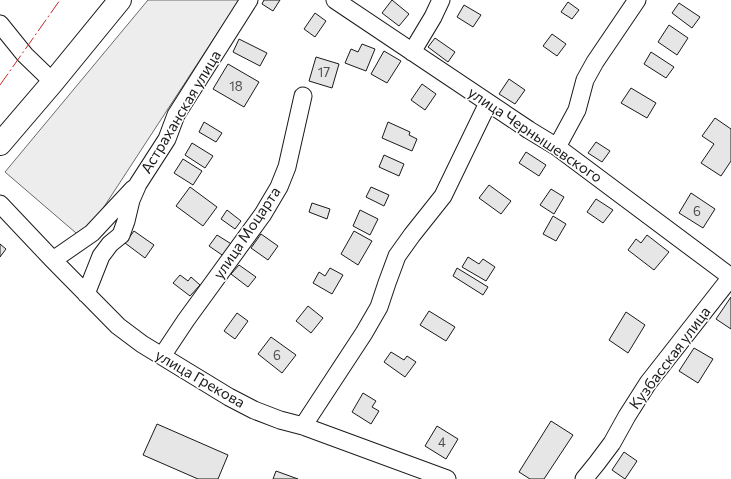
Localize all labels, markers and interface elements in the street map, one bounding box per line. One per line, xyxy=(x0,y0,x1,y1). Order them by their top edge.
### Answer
street label: Астраханская улица xyxy=(136,47,224,176)
house number: 17 xyxy=(318,64,330,80)
house number: 18 xyxy=(229,78,243,94)
street label: улица Чернышевского xyxy=(465,83,606,186)
street label: улица Моцарта xyxy=(209,183,284,282)
house number: 6 xyxy=(693,203,701,219)
street label: Кузбасская улица xyxy=(625,303,714,412)
street label: улица Грекова xyxy=(153,345,248,411)
house number: 6 xyxy=(273,347,281,363)
house number: 4 xyxy=(438,434,446,450)

